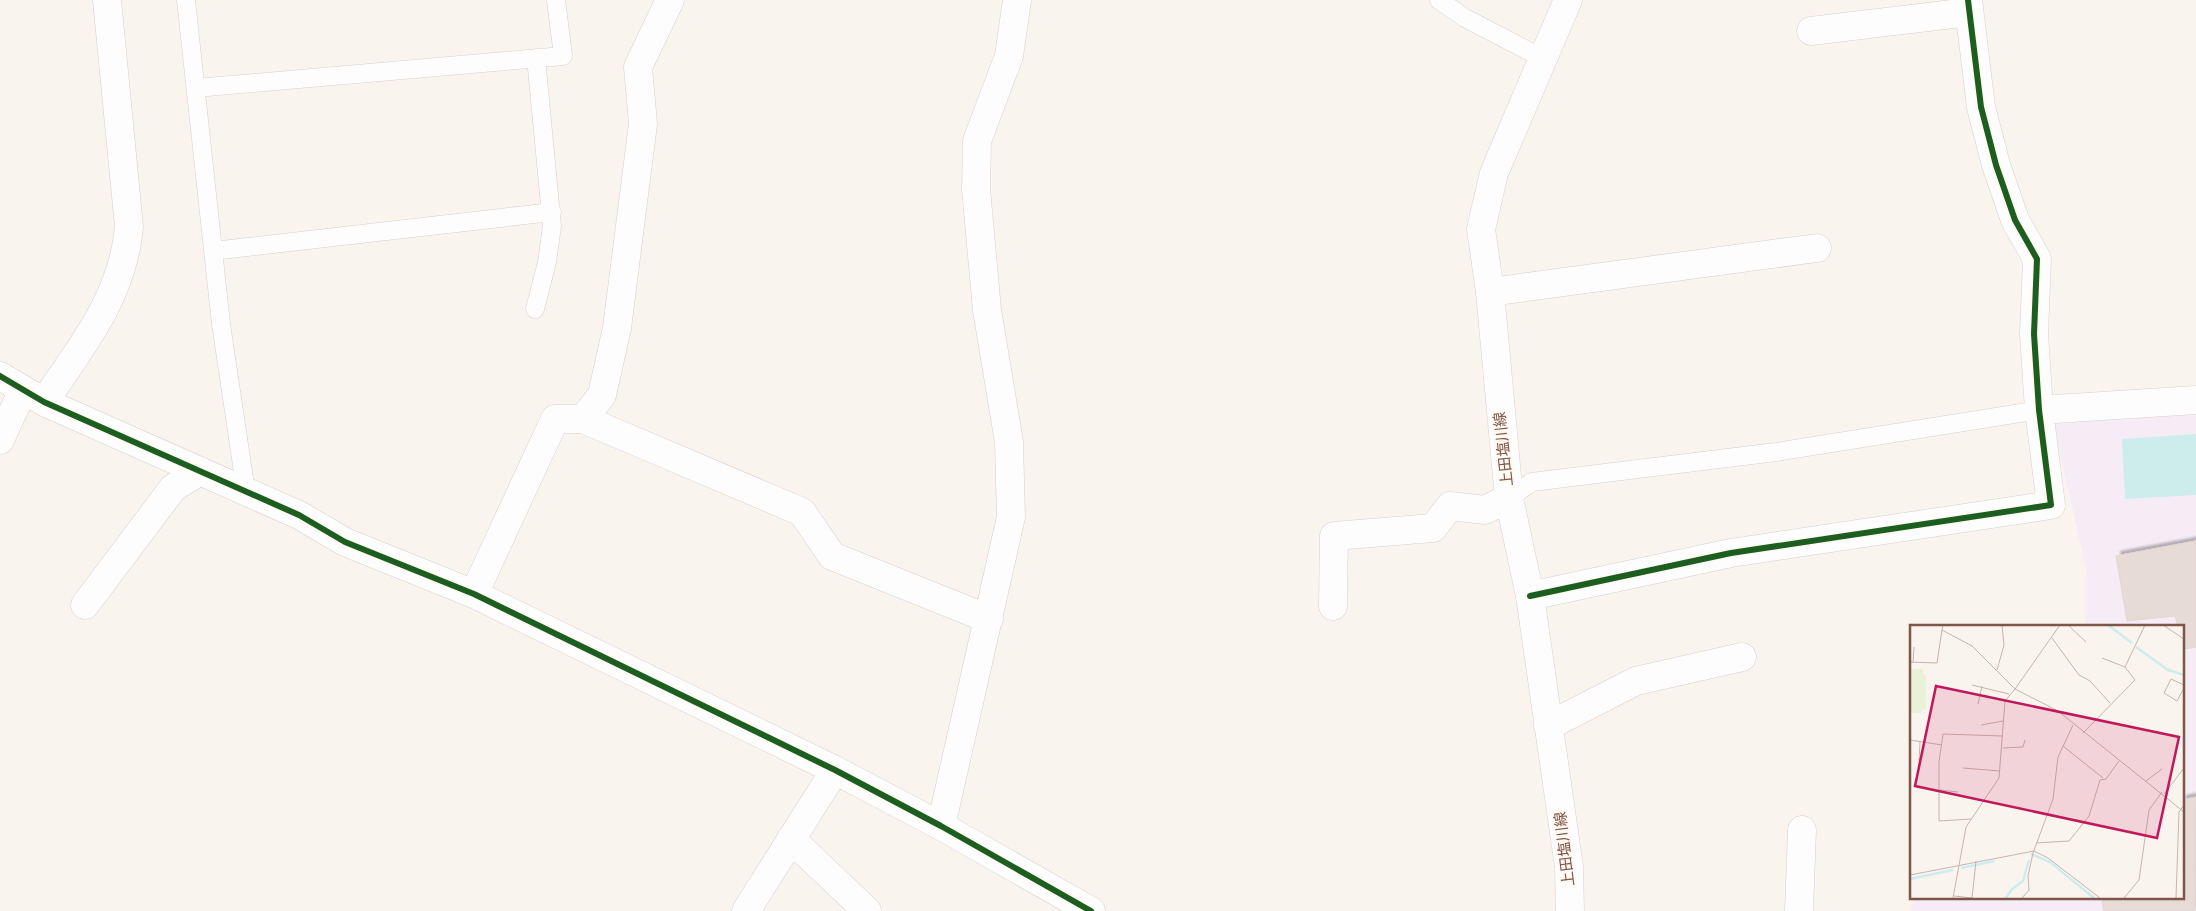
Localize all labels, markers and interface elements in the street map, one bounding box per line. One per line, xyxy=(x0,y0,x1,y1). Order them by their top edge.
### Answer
street label: 上田塩川線 xyxy=(1491,411,1515,487)
inset map xyxy=(1910,625,2184,898)
street label: 上田塩川線 xyxy=(1551,811,1577,887)

